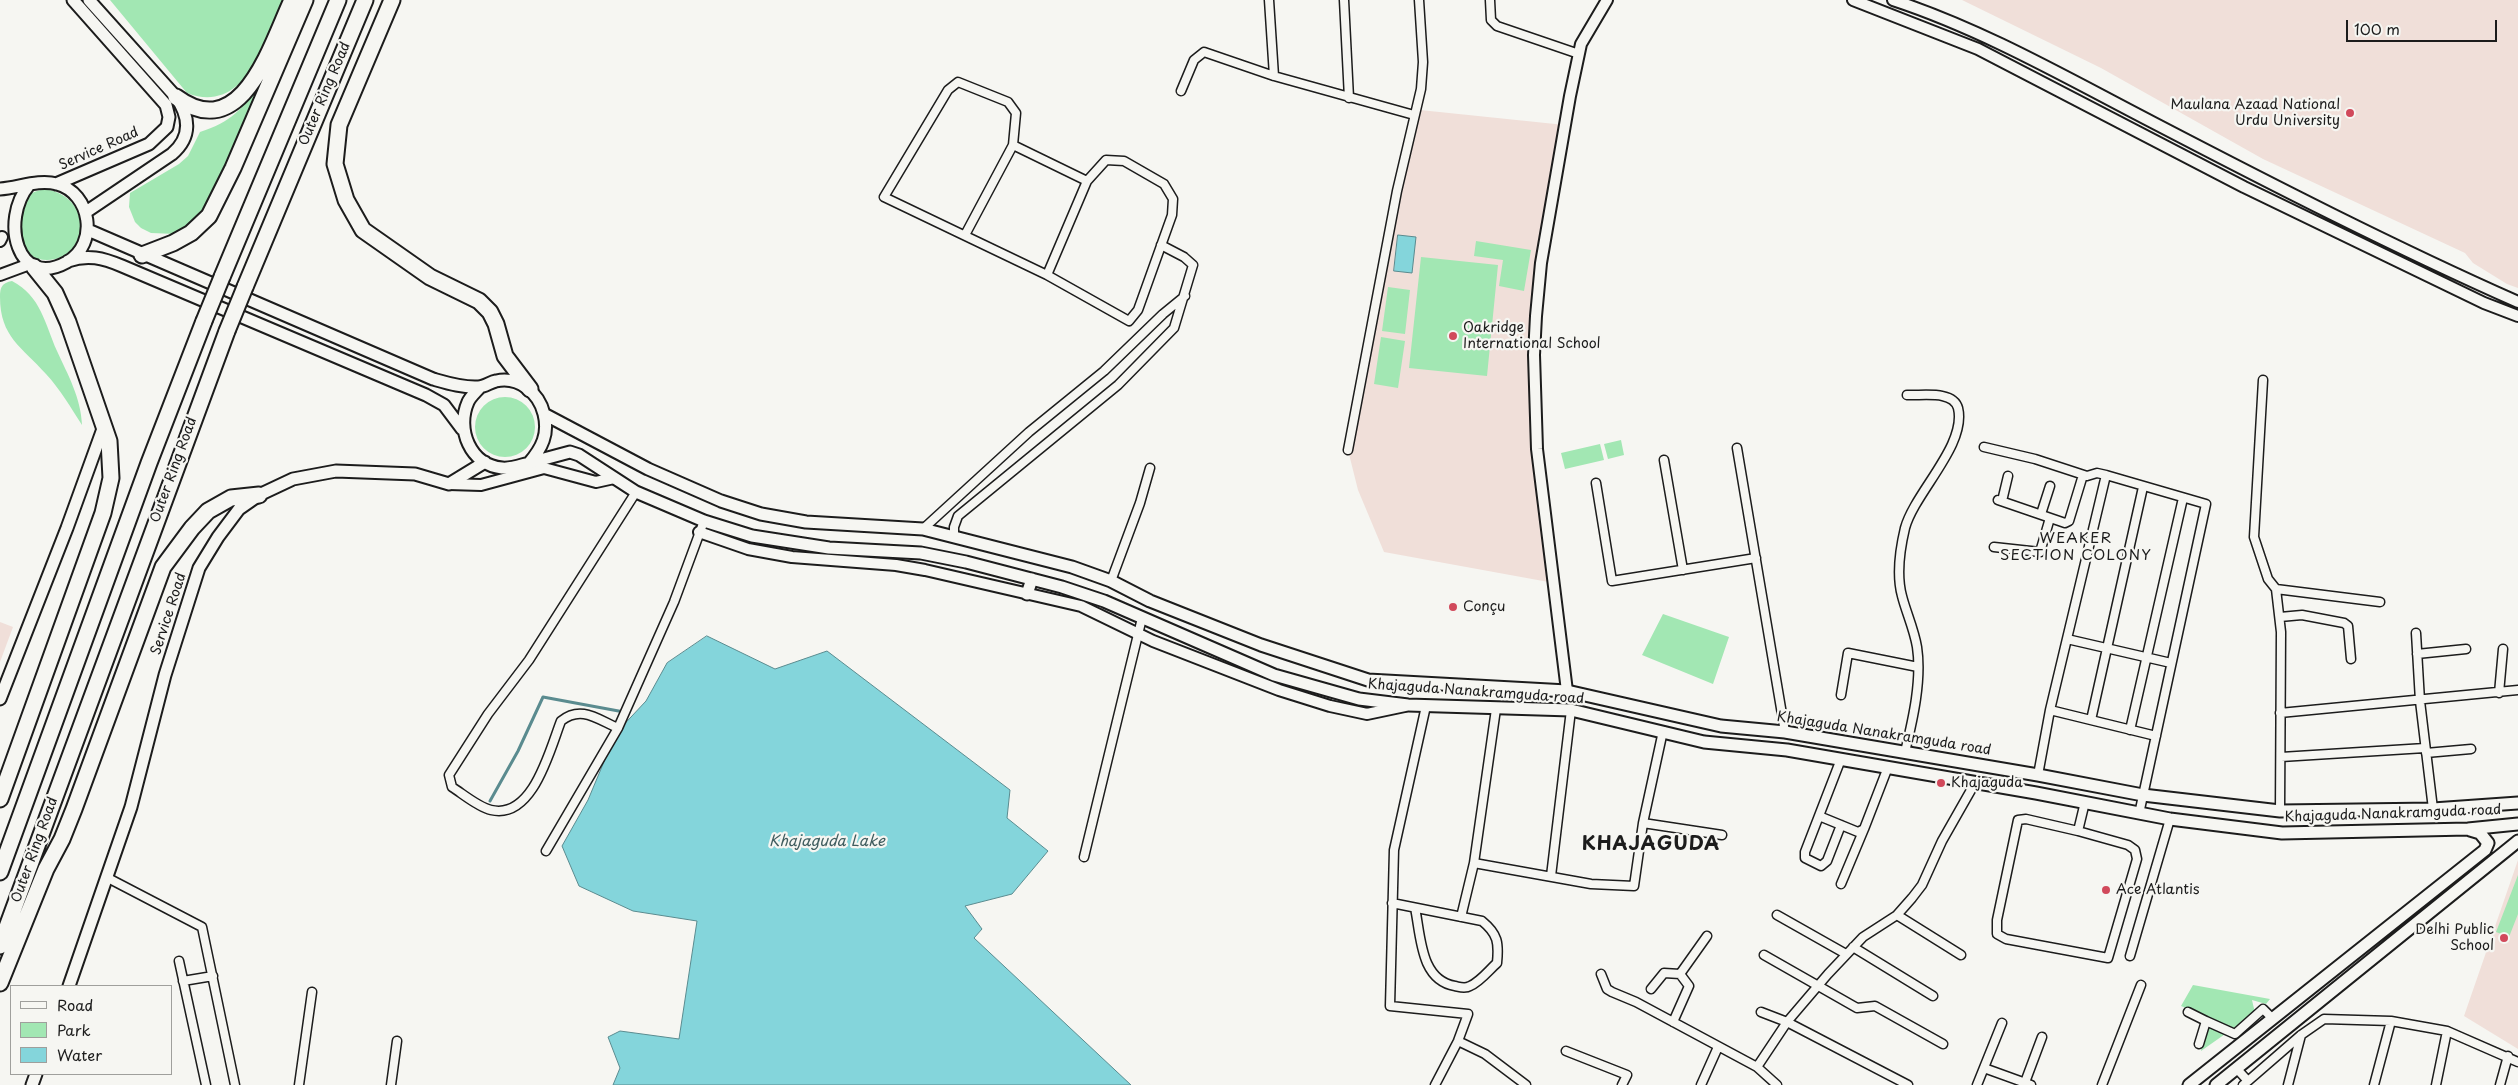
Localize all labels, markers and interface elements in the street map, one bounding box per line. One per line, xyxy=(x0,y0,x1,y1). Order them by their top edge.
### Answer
scale bar xyxy=(2348,10,2499,42)
text: 100 m xyxy=(2354,17,2400,40)
street label: Outer Ring Road xyxy=(296,40,354,148)
place label: Maulana Azaad National Urdu University xyxy=(2170,97,2340,130)
marker: Maulana Azaad National Urdu University xyxy=(2344,107,2356,119)
street label: Service Road xyxy=(57,124,141,174)
place label: Oakridge International School xyxy=(1463,320,1601,352)
marker: Oakridge International School xyxy=(1447,330,1459,342)
street label: Outer Ring Road xyxy=(147,415,201,525)
district label: WEAKER SECTION COLONY xyxy=(1999,530,2153,565)
street label: Service Road xyxy=(148,571,190,657)
place label: Conçu xyxy=(1463,599,1505,615)
marker: Conçu xyxy=(1447,601,1459,613)
street label: Khajaguda Nanakramguda road xyxy=(1367,676,1585,708)
street label: Khajaguda Nanakramguda road xyxy=(1776,709,1992,759)
place label: Khajaguda xyxy=(1951,775,2023,791)
marker: Khajaguda xyxy=(1935,777,1947,789)
street label: Outer Ring Road xyxy=(8,795,62,905)
street label: Khajaguda Nanakramguda road xyxy=(2284,802,2502,826)
water label: Khajaguda Lake xyxy=(769,833,885,851)
district label: KHAJAGUDA xyxy=(1582,834,1720,856)
place label: Ace Atlantis xyxy=(2116,882,2199,898)
marker: Ace Atlantis xyxy=(2100,884,2112,896)
place label: Delhi Public School xyxy=(2415,922,2494,954)
marker: Delhi Public School xyxy=(2498,932,2510,944)
legend xyxy=(10,985,172,1075)
text: Road xyxy=(57,993,93,1016)
text: Park xyxy=(57,1018,91,1041)
text: Water xyxy=(57,1043,102,1066)

